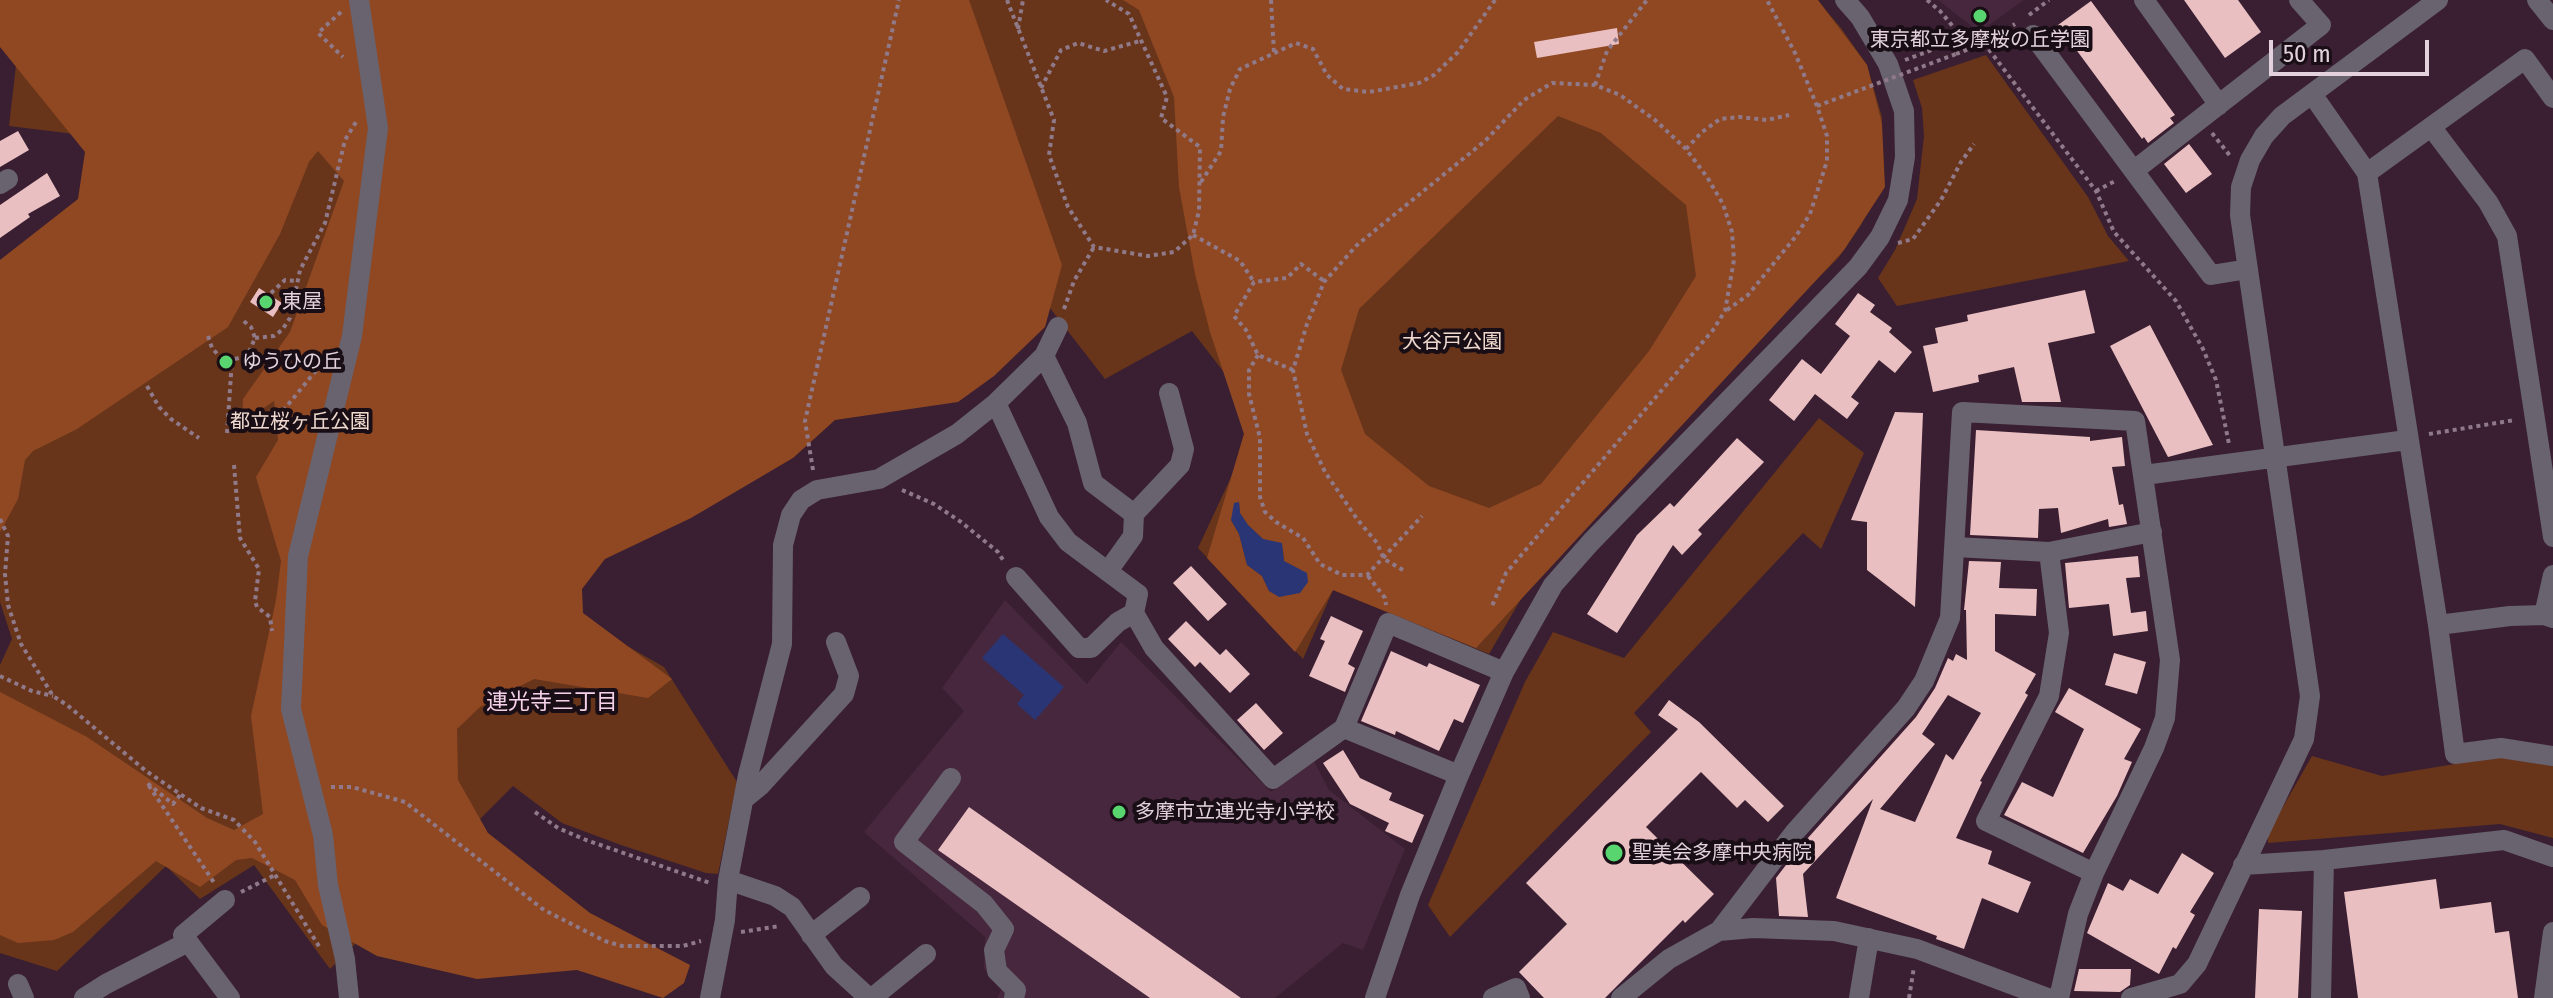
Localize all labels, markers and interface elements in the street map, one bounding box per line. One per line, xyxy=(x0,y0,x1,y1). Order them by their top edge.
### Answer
marker: 東京都立多摩桜の丘学園 xyxy=(1971,7,1989,25)
scale bar xyxy=(2273,24,2433,74)
place label: 東京都立多摩桜の丘学園 xyxy=(1870,28,2090,52)
text: 50 m xyxy=(2283,40,2331,68)
place label: 東屋 xyxy=(282,290,322,314)
marker: 東屋 xyxy=(257,293,275,311)
park label: 大谷戸公園 xyxy=(1402,330,1502,354)
place label: ゆうひの丘 xyxy=(242,350,342,374)
marker: ゆうひの丘 xyxy=(217,353,235,371)
park label: 都立桜ヶ丘公園 xyxy=(230,410,370,434)
district label: 連光寺三丁目 xyxy=(486,690,618,716)
place label: 多摩市立連光寺小学校 xyxy=(1135,800,1335,824)
marker: 多摩市立連光寺小学校 xyxy=(1110,803,1128,821)
place label: 聖美会多摩中央病院 xyxy=(1632,841,1812,865)
marker: 聖美会多摩中央病院 xyxy=(1603,842,1625,864)

